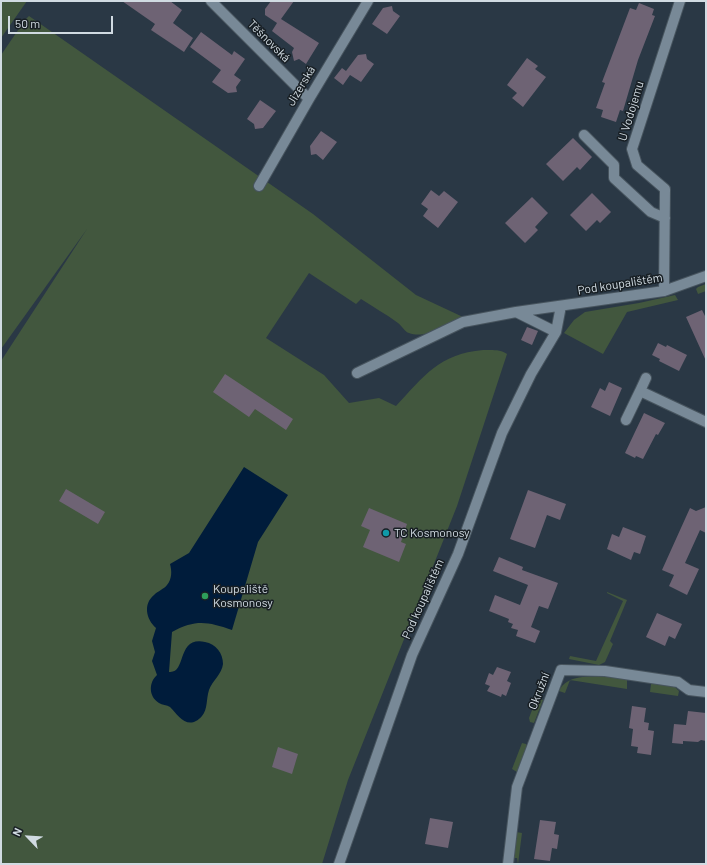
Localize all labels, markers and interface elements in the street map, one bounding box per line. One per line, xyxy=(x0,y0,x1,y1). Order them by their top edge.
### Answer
scale bar xyxy=(10,8,115,34)
text: 50 m xyxy=(15,16,40,30)
street label: Těšnovská xyxy=(245,17,293,65)
street label: Jizerská xyxy=(284,63,318,109)
street label: U Vodojemu xyxy=(615,79,647,143)
street label: Pod koupalištěm xyxy=(576,270,664,298)
place label: TC Kosmonosy xyxy=(394,526,470,540)
marker: TC Kosmonosy xyxy=(381,528,391,538)
street label: Pod koupalištěm xyxy=(399,557,447,641)
place label: Koupaliště Kosmonosy xyxy=(213,582,273,610)
marker: Koupaliště Kosmonosy xyxy=(200,591,210,601)
street label: Okružní xyxy=(525,670,553,712)
north arrow xyxy=(8,817,48,857)
text: N xyxy=(9,826,24,838)

